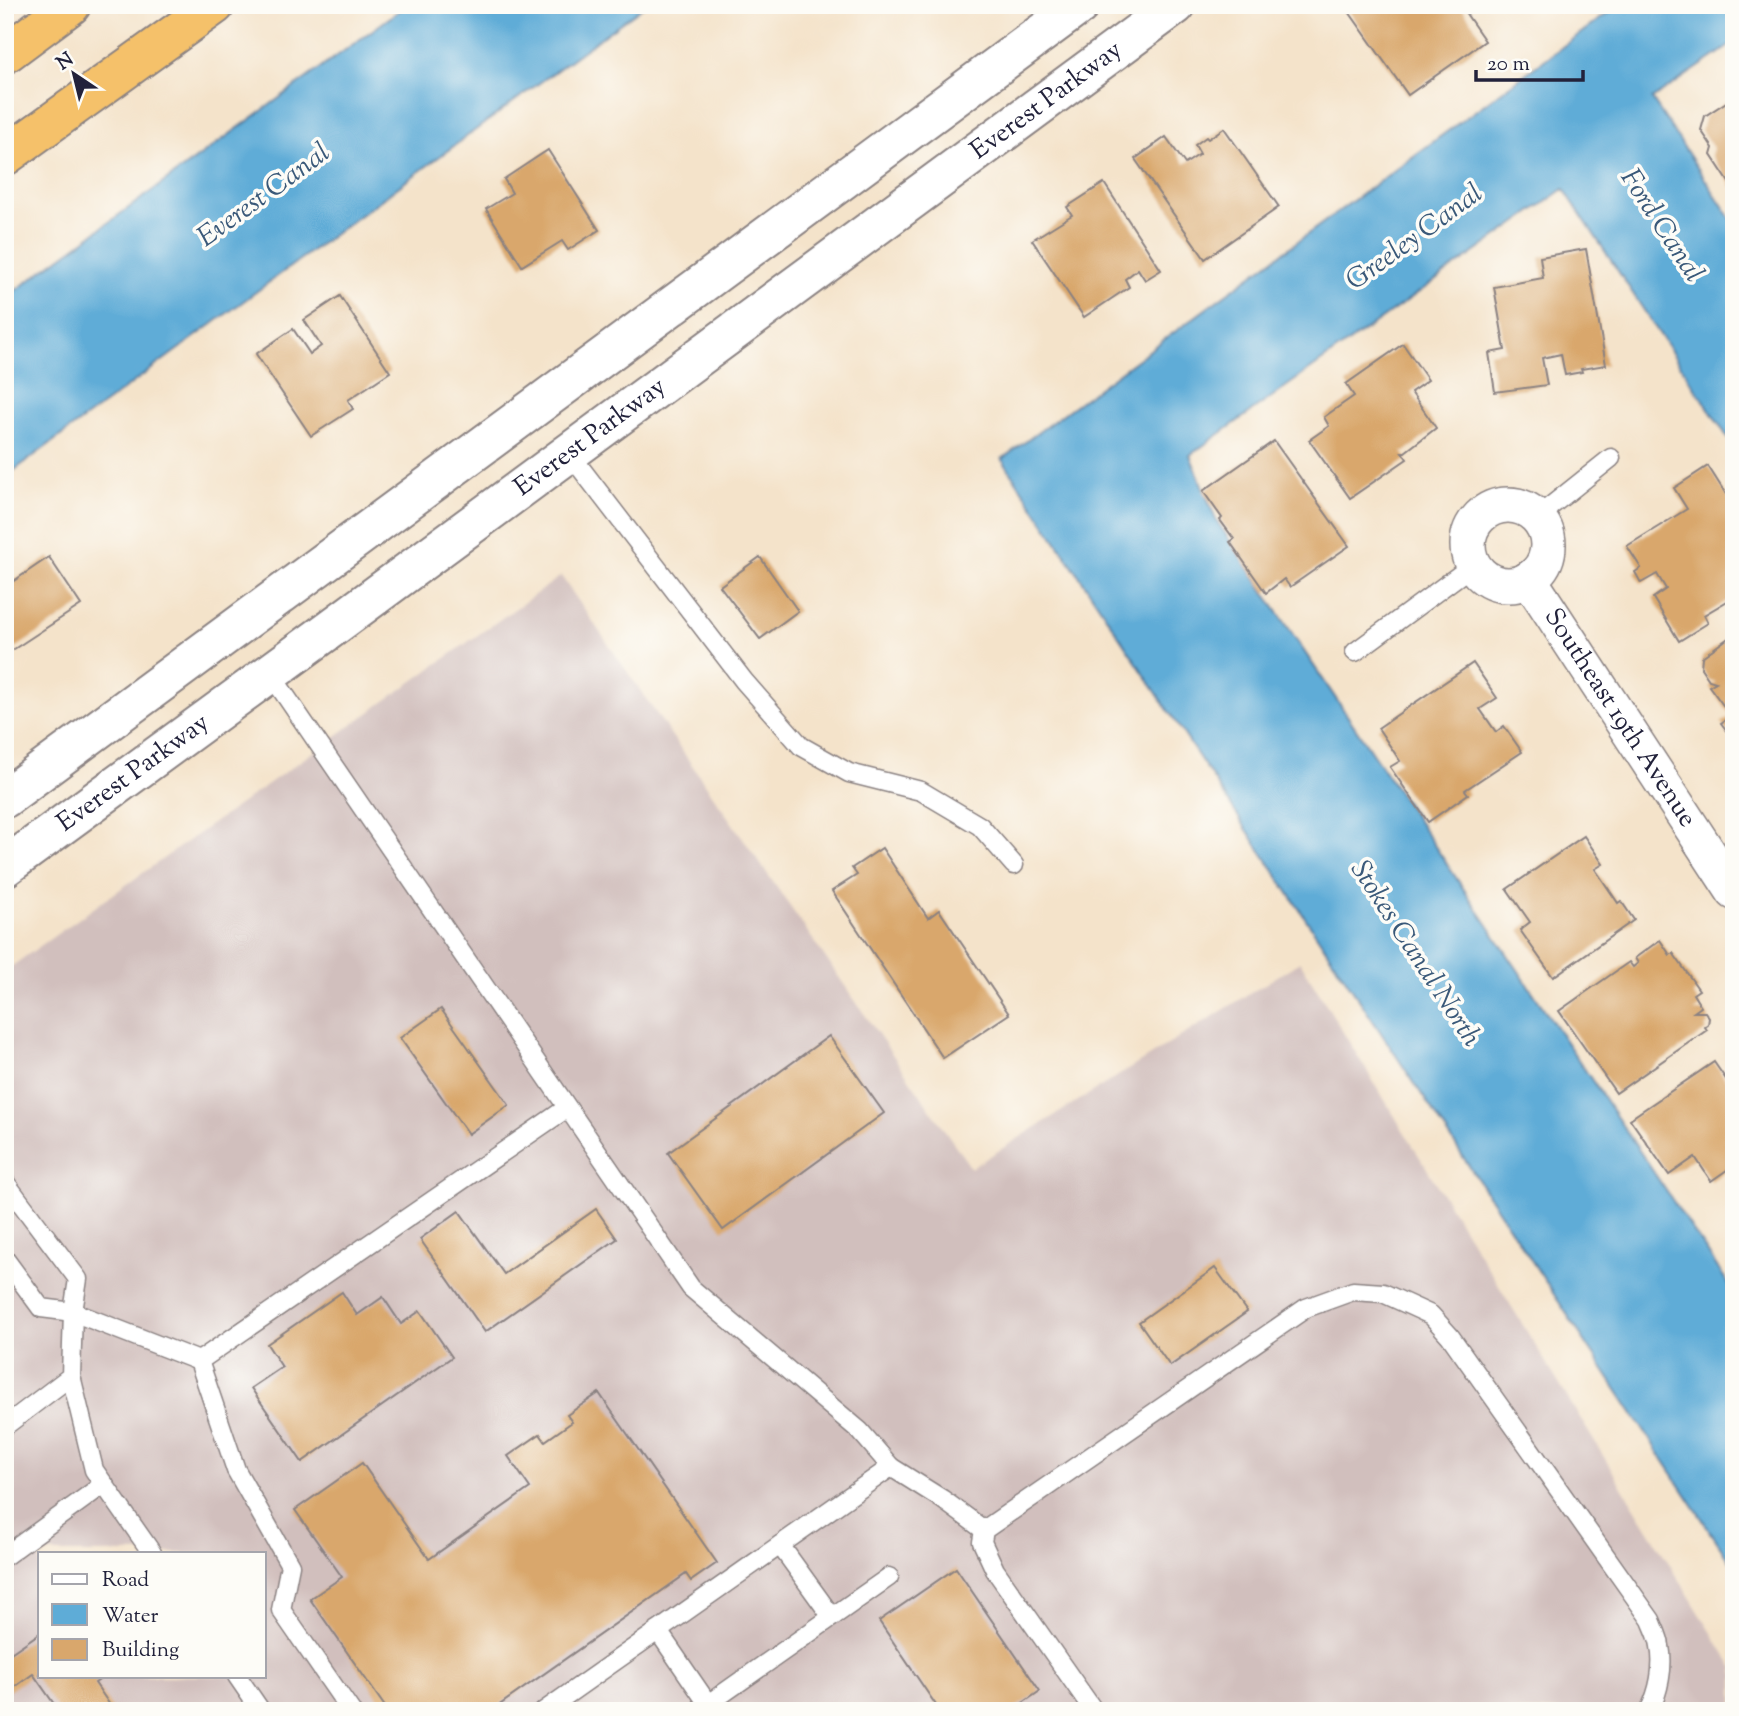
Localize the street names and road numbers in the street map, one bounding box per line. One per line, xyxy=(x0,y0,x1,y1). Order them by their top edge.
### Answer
street label: Everest Parkway xyxy=(963,32,1130,169)
street label: Everest Parkway xyxy=(507,369,674,506)
street label: Southeast 19th Avenue xyxy=(1535,601,1705,835)
street label: Everest Parkway xyxy=(50,705,217,841)

